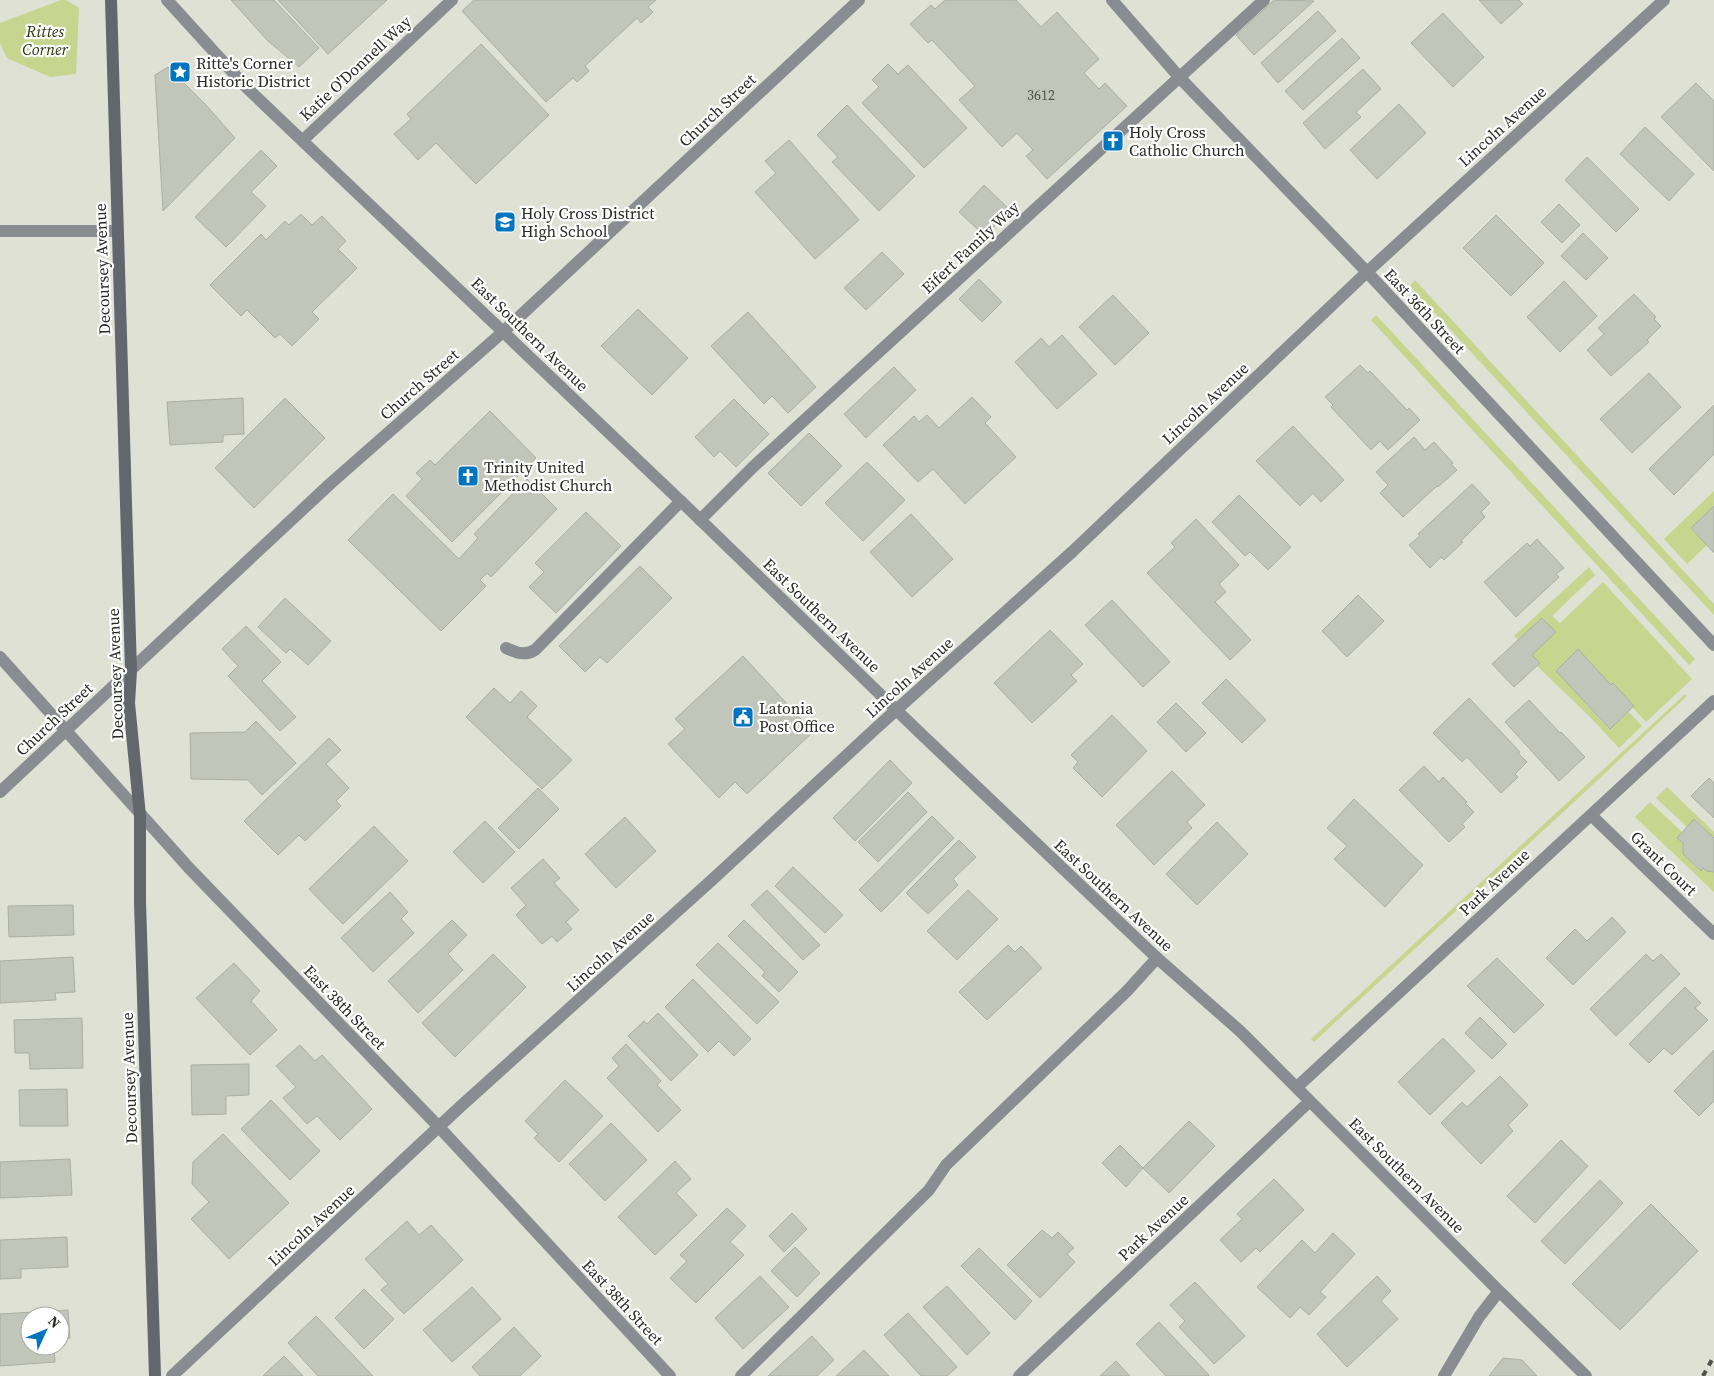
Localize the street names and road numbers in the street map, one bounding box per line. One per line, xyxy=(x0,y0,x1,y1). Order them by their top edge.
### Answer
street label: Katie O'Donnell Way xyxy=(294,10,416,126)
street label: Church Street xyxy=(674,68,761,151)
street label: Lincoln Avenue xyxy=(1453,81,1551,171)
street label: Eifert Family Way xyxy=(916,195,1024,298)
street label: Decoursey Avenue xyxy=(89,203,115,335)
street label: East 36th Street xyxy=(1380,263,1471,359)
street label: East Southern Avenue xyxy=(466,272,594,396)
street label: Church Street xyxy=(375,343,464,424)
street label: Lincoln Avenue xyxy=(1157,357,1253,449)
street label: East Southern Avenue xyxy=(758,553,886,677)
street label: Decoursey Avenue xyxy=(102,608,128,740)
street label: Lincoln Avenue xyxy=(860,632,958,722)
street label: Church Street xyxy=(11,677,98,760)
street label: Grant Court xyxy=(1626,826,1703,901)
street label: East Southern Avenue xyxy=(1050,834,1178,956)
street label: Park Avenue xyxy=(1454,844,1534,920)
street label: Lincoln Avenue xyxy=(561,906,659,996)
street label: East 38th Street xyxy=(299,960,392,1055)
street label: Decoursey Avenue xyxy=(116,1012,142,1144)
street label: East Southern Avenue xyxy=(1344,1112,1470,1238)
street label: Lincoln Avenue xyxy=(263,1179,359,1271)
street label: Park Avenue xyxy=(1113,1189,1193,1265)
street label: East 38th Street xyxy=(578,1254,669,1350)

